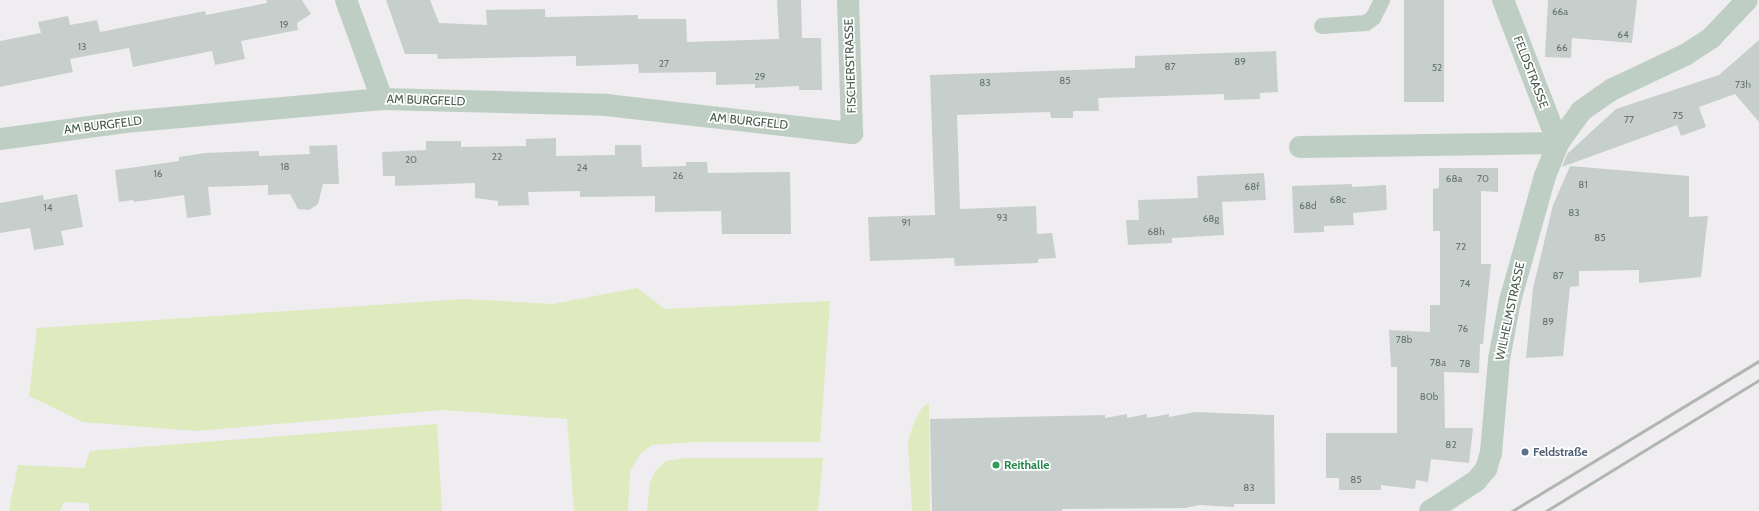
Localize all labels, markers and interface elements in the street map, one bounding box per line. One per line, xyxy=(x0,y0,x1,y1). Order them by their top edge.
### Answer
house number: 66a xyxy=(1552,6,1568,18)
street label: FISCHERSTRASSE xyxy=(841,18,859,114)
house number: 19 xyxy=(280,19,288,31)
house number: 64 xyxy=(1617,29,1629,41)
street label: FELDSTRASSE xyxy=(1511,34,1551,110)
house number: 13 xyxy=(78,41,86,53)
house number: 66 xyxy=(1556,42,1568,54)
house number: 89 xyxy=(1234,56,1246,68)
house number: 27 xyxy=(659,58,669,70)
house number: 87 xyxy=(1164,61,1176,73)
house number: 52 xyxy=(1432,62,1442,74)
house number: 29 xyxy=(755,71,765,83)
house number: 85 xyxy=(1059,75,1071,87)
house number: 83 xyxy=(979,77,991,89)
house number: 73h xyxy=(1735,79,1751,91)
street label: AM BURGFELD xyxy=(386,91,466,109)
street label: AM BURGFELD xyxy=(709,110,789,132)
house number: 75 xyxy=(1673,110,1683,122)
street label: AM BURGFELD xyxy=(63,113,143,137)
house number: 77 xyxy=(1624,114,1634,126)
house number: 22 xyxy=(492,151,502,163)
house number: 20 xyxy=(405,154,417,166)
house number: 18 xyxy=(280,161,290,173)
house number: 24 xyxy=(576,162,588,174)
house number: 16 xyxy=(154,168,162,180)
house number: 26 xyxy=(673,170,683,182)
house number: 68a xyxy=(1446,173,1462,185)
house number: 70 xyxy=(1477,173,1489,185)
house number: 81 xyxy=(1578,179,1588,191)
house number: 68f xyxy=(1244,181,1260,193)
house number: 68c xyxy=(1330,194,1346,206)
house number: 68d xyxy=(1299,200,1317,212)
house number: 14 xyxy=(43,202,53,214)
house number: 83 xyxy=(1568,207,1580,219)
house number: 93 xyxy=(996,212,1008,224)
house number: 68g xyxy=(1203,213,1219,225)
house number: 91 xyxy=(902,217,910,229)
house number: 68h xyxy=(1147,226,1165,238)
house number: 85 xyxy=(1594,232,1606,244)
house number: 72 xyxy=(1456,241,1466,253)
street label: WILHELMSTRASSE xyxy=(1493,261,1527,361)
house number: 87 xyxy=(1552,270,1564,282)
house number: 74 xyxy=(1460,278,1470,290)
house number: 89 xyxy=(1542,316,1554,328)
house number: 76 xyxy=(1458,323,1468,335)
house number: 78b xyxy=(1396,334,1412,346)
house number: 78a xyxy=(1430,357,1446,369)
house number: 78 xyxy=(1459,358,1471,370)
house number: 80b xyxy=(1420,391,1438,403)
house number: 82 xyxy=(1445,439,1457,451)
place label: Feldstraße xyxy=(1533,445,1588,459)
marker: Feldstraße xyxy=(1520,447,1530,457)
place label: Reithalle xyxy=(1004,458,1049,472)
marker: Reithalle xyxy=(991,460,1001,470)
house number: 85 xyxy=(1350,474,1362,486)
house number: 83 xyxy=(1243,482,1255,494)

